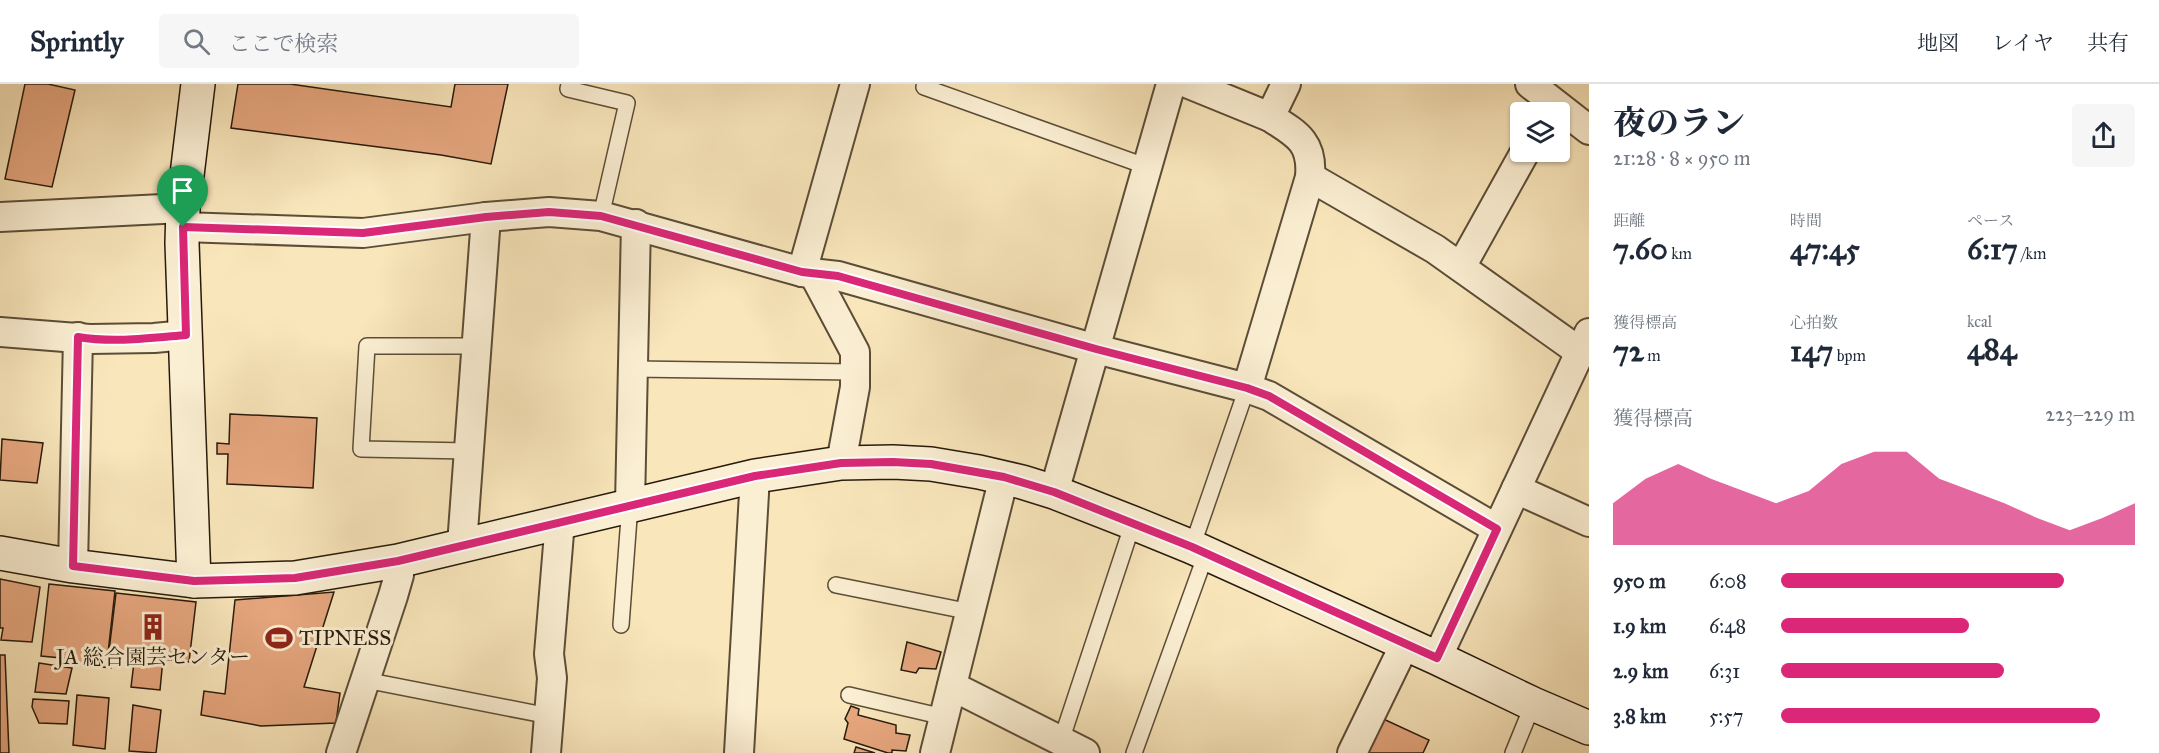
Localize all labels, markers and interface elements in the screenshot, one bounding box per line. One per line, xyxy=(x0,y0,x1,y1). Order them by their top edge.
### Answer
search box xyxy=(159,14,579,68)
text: Sprintly xyxy=(30,24,123,59)
icon: search xyxy=(180,25,213,58)
text: ここで検索 xyxy=(228,30,338,57)
text: 地図 xyxy=(1917,30,1959,56)
text: レイヤ xyxy=(1992,30,2054,56)
text: 共有 xyxy=(2087,30,2129,56)
map controls xyxy=(1510,102,1570,162)
button: layers xyxy=(1510,102,1570,162)
text: 夜のラン xyxy=(1613,103,1745,143)
button: share xyxy=(2072,104,2135,167)
text: 21:28 · 8 × 950 m xyxy=(1613,146,1750,170)
pin xyxy=(157,165,208,227)
icon: arrive xyxy=(166,174,199,207)
text: 距離 xyxy=(1613,211,1645,230)
text: 時間 xyxy=(1790,211,1822,230)
text: ペース xyxy=(1967,211,2014,230)
text: 7.60 xyxy=(1613,231,1668,267)
text: 47:45 xyxy=(1790,231,1860,267)
text: 6:17 xyxy=(1967,231,2018,267)
text: km xyxy=(1668,244,1692,263)
text: /km xyxy=(2018,244,2046,263)
text: kcal xyxy=(1967,312,1992,331)
text: 獲得標高 xyxy=(1613,313,1677,332)
text: 心拍数 xyxy=(1790,313,1838,332)
text: 484 xyxy=(1967,331,2016,367)
text: 72 xyxy=(1613,333,1644,369)
text: 147 xyxy=(1790,333,1833,369)
text: m xyxy=(1644,346,1661,365)
text: bpm xyxy=(1833,346,1866,365)
text: 223–229 m xyxy=(2045,402,2135,426)
text: 獲得標高 xyxy=(1613,406,1693,430)
text: 950 m xyxy=(1613,569,1666,593)
text: 6:08 xyxy=(1709,569,1747,593)
building icon: JA 総合園芸センター xyxy=(138,612,168,642)
text: 1.9 km xyxy=(1613,614,1666,638)
text: 6:48 xyxy=(1709,614,1746,638)
sports icon: TIPNESS xyxy=(264,623,294,653)
place label: TIPNESS xyxy=(299,625,391,651)
place label: JA 総合園芸センター xyxy=(54,644,250,670)
text: 2.9 km xyxy=(1613,659,1669,683)
text: 6:31 xyxy=(1709,659,1740,683)
text: 3.8 km xyxy=(1613,704,1666,728)
text: 5:57 xyxy=(1709,704,1743,728)

